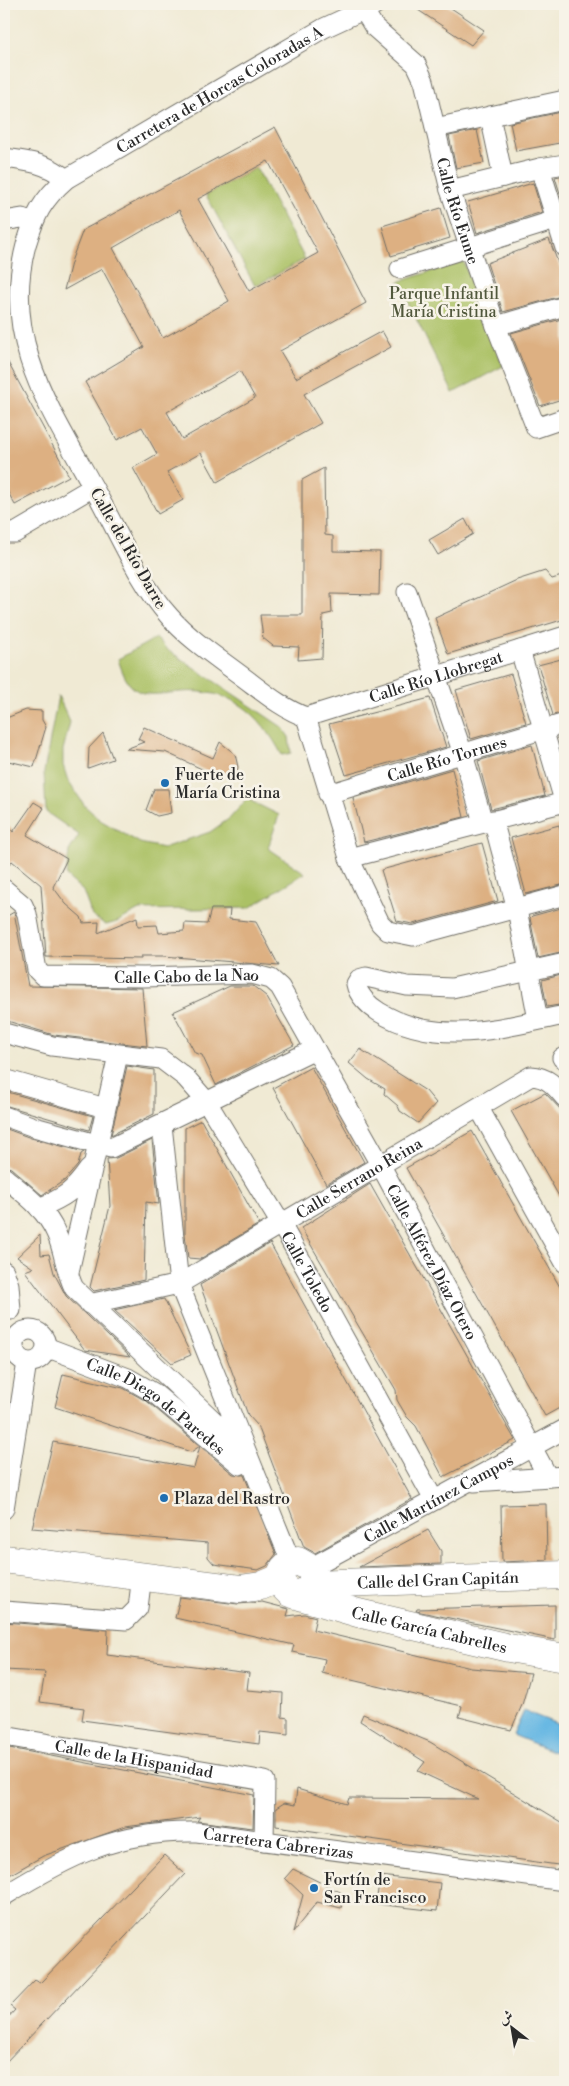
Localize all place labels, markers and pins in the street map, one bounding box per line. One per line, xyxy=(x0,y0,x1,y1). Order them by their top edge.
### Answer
place label: Fuerte de María Cristina xyxy=(175,765,281,803)
marker: Fuerte de María Cristina xyxy=(159,777,171,789)
place label: Plaza del Rastro xyxy=(174,1489,290,1509)
marker: Plaza del Rastro xyxy=(158,1492,170,1504)
place label: Fortín de San Francisco xyxy=(324,1870,426,1908)
marker: Fortín de San Francisco xyxy=(308,1882,320,1894)

